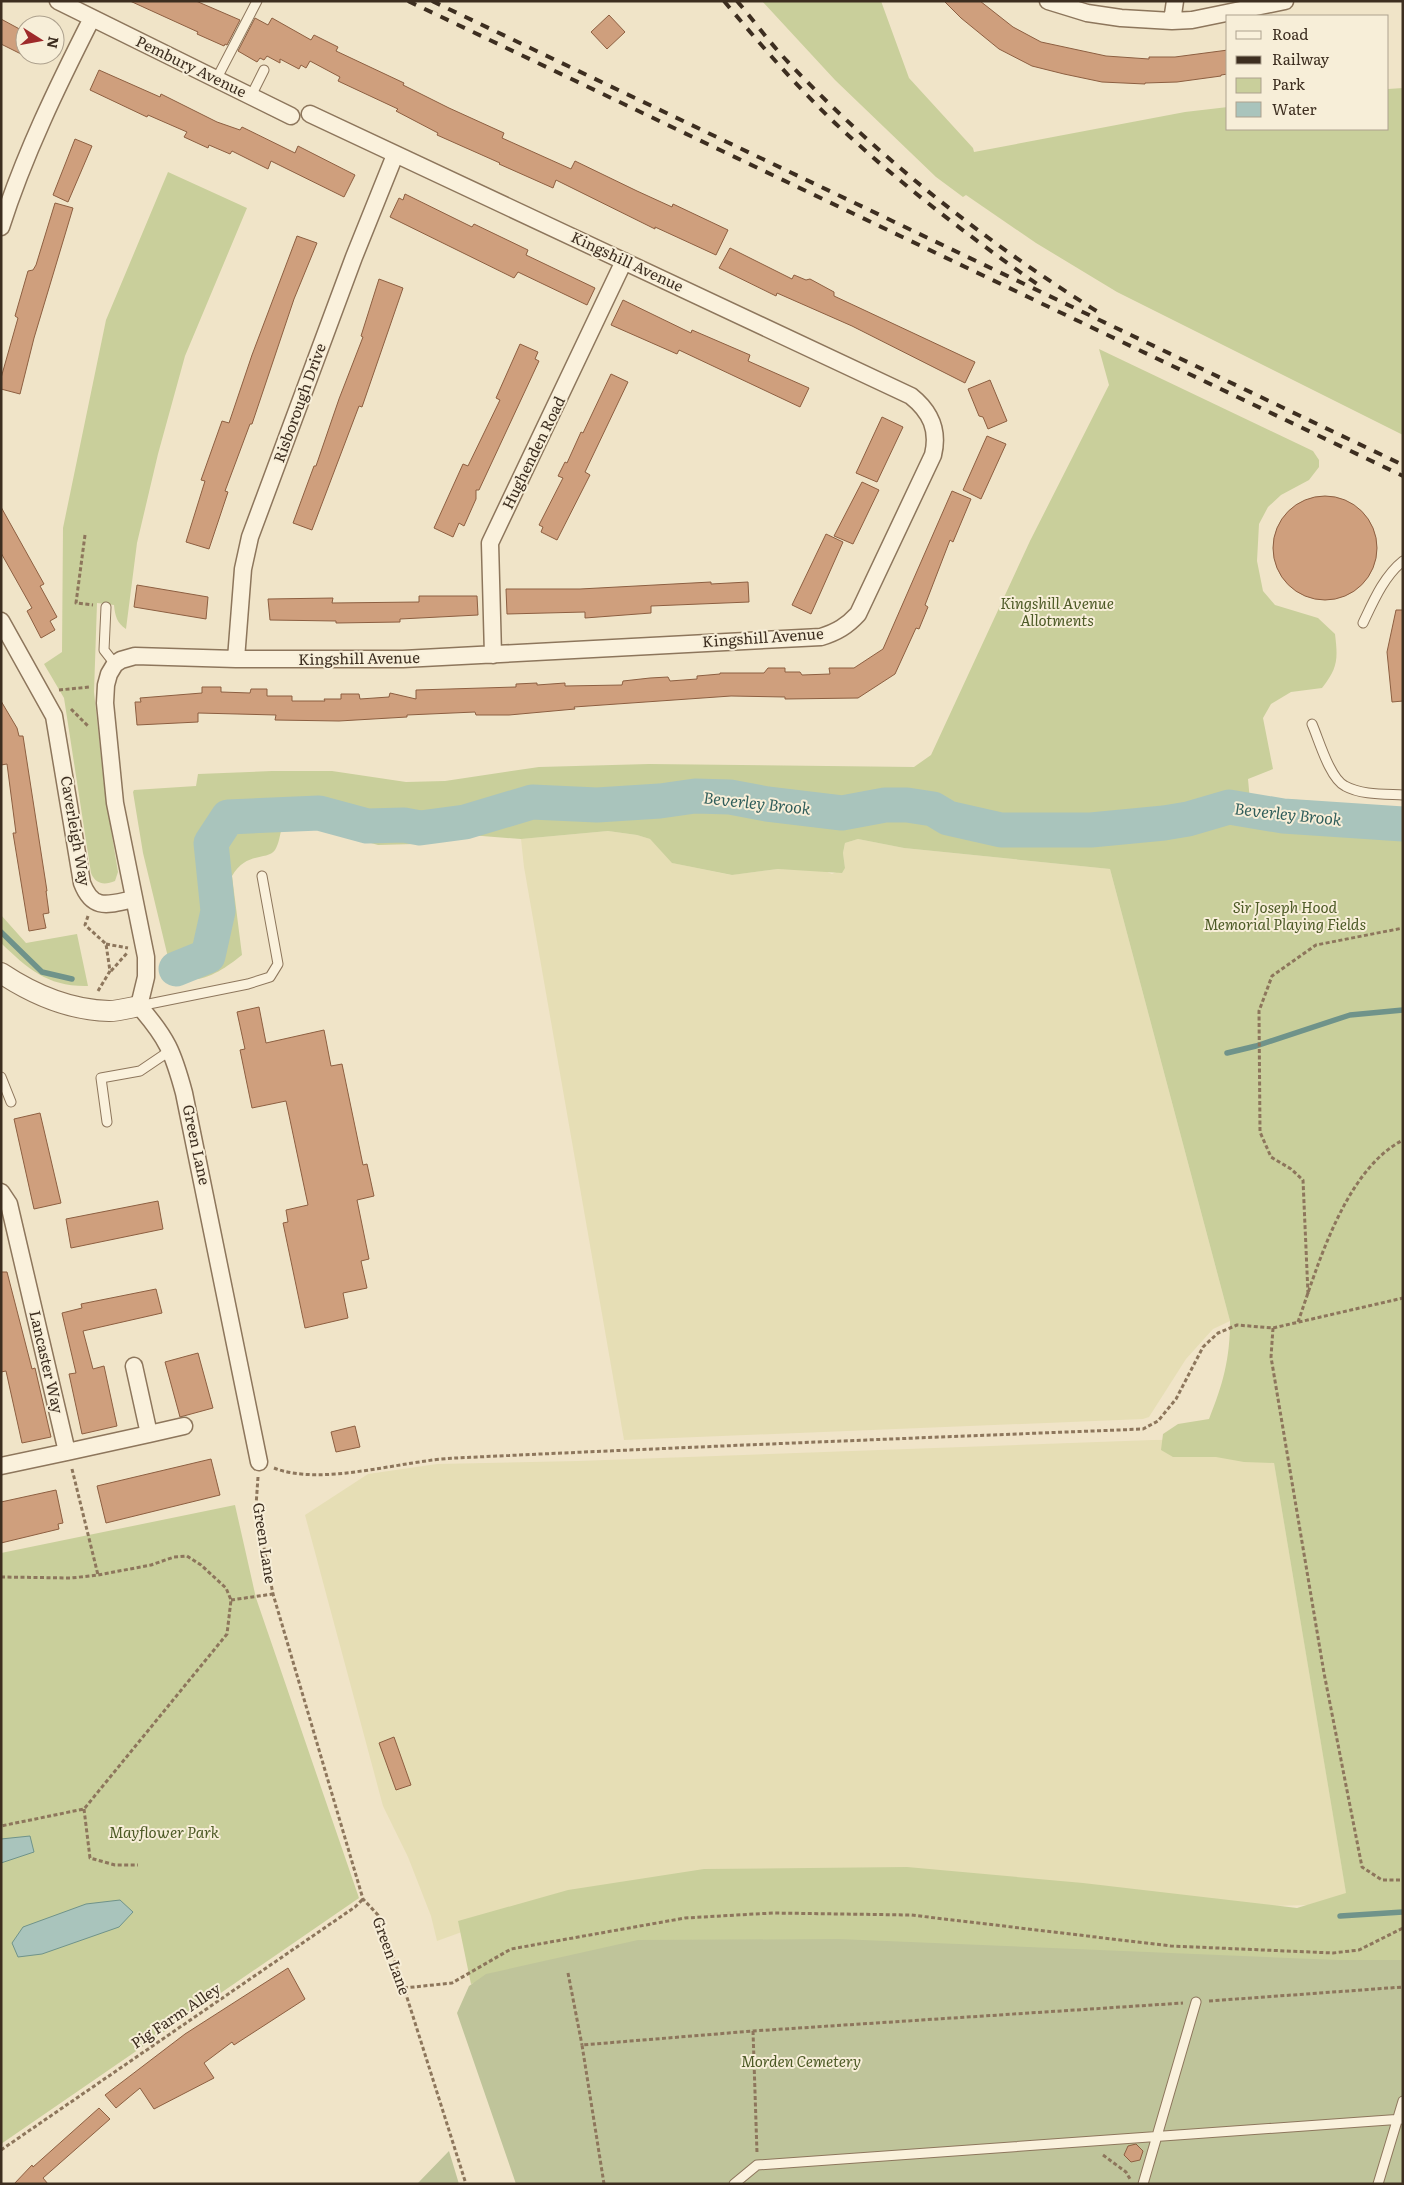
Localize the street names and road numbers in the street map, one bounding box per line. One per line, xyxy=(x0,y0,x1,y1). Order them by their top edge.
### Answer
street label: Pembury Avenue xyxy=(132,29,251,103)
street label: Kingshill Avenue xyxy=(568,224,688,297)
street label: Risborough Drive xyxy=(266,339,331,466)
street label: Hughenden Road xyxy=(495,392,570,513)
street label: Kingshill Avenue xyxy=(701,621,825,652)
street label: Kingshill Avenue xyxy=(298,645,420,670)
street label: Caverleigh Way xyxy=(55,774,98,888)
street label: Green Lane xyxy=(178,1102,217,1187)
street label: Lancaster Way xyxy=(24,1308,71,1416)
street label: Green Lane xyxy=(248,1501,283,1585)
street label: Green Lane xyxy=(368,1913,417,1998)
street label: Pig Farm Alley xyxy=(126,1976,225,2053)

